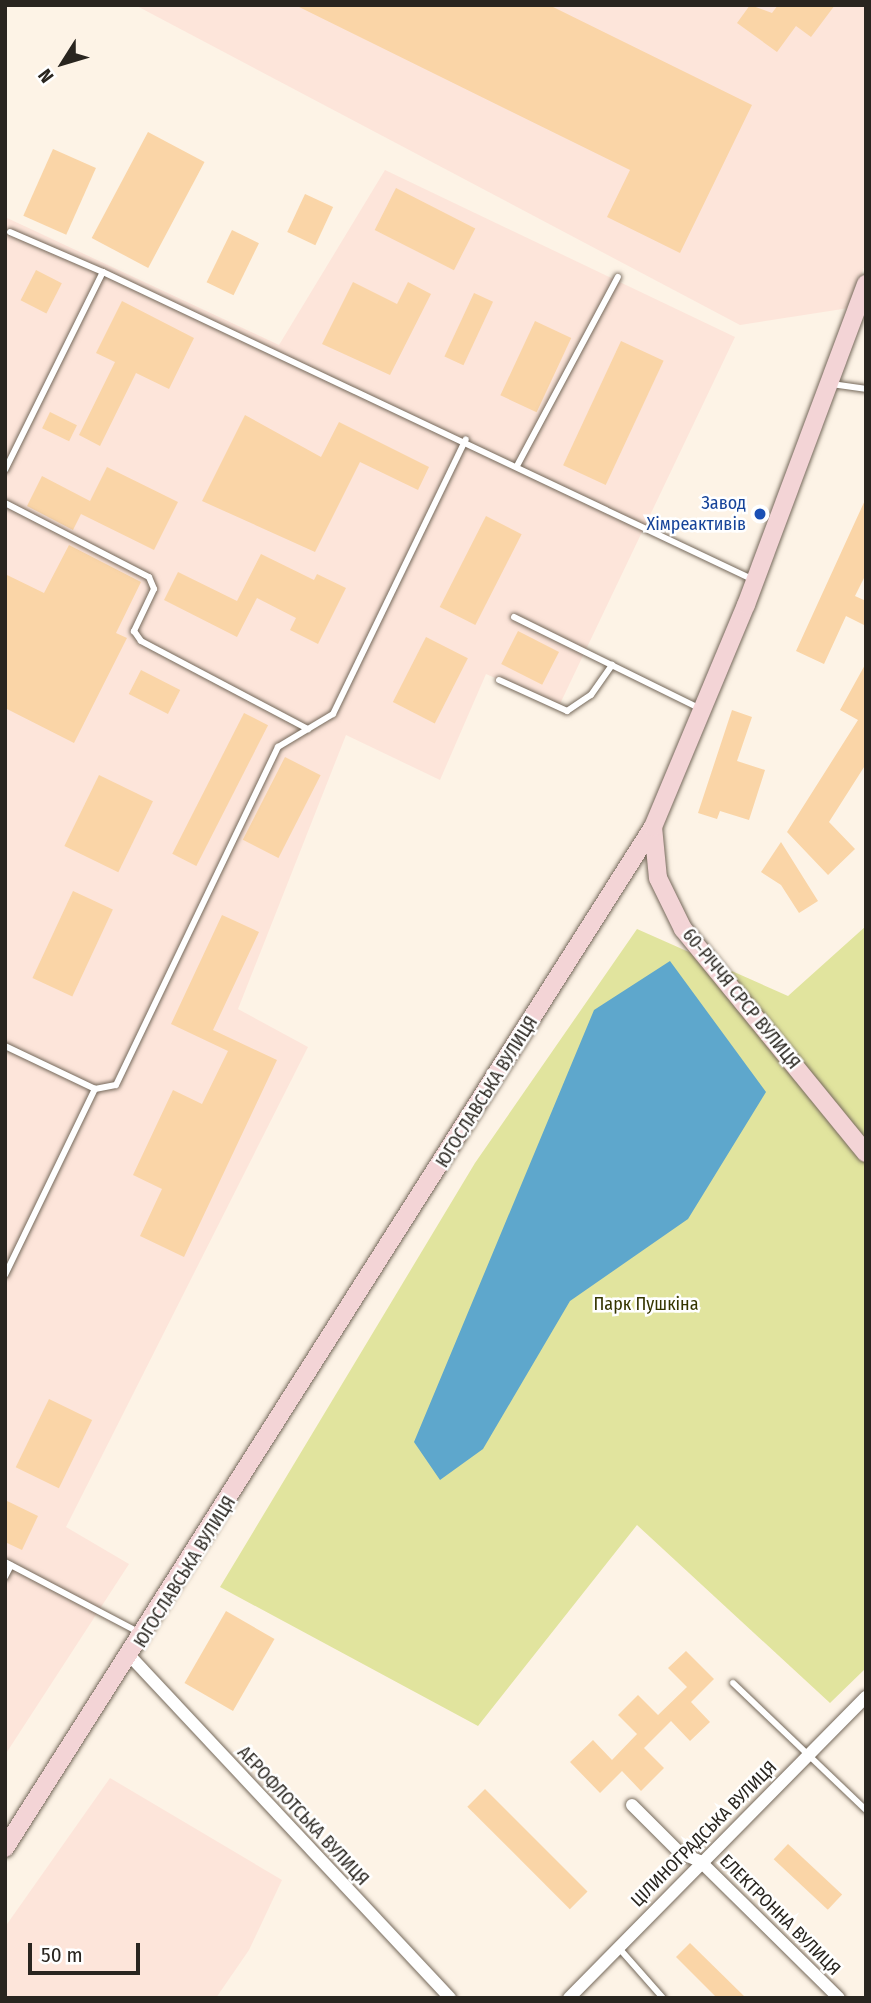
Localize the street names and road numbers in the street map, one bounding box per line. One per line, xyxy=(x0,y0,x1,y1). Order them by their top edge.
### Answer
street label: 60-РІЧЧЯ СРСР ВУЛИЦЯ xyxy=(678,924,804,1074)
street label: ЮГОСЛАВСЬКА ВУЛИЦЯ xyxy=(432,1012,542,1172)
street label: ЮГОСЛАВСЬКА ВУЛИЦЯ xyxy=(130,1492,240,1652)
street label: АЕРОФЛОТСЬКА ВУЛИЦЯ xyxy=(233,1742,373,1890)
street label: ЦІЛИНОГРАДСЬКА ВУЛИЦЯ xyxy=(627,1757,781,1911)
street label: ЕЛЕКТРОННА ВУЛИЦЯ xyxy=(715,1850,845,1980)

